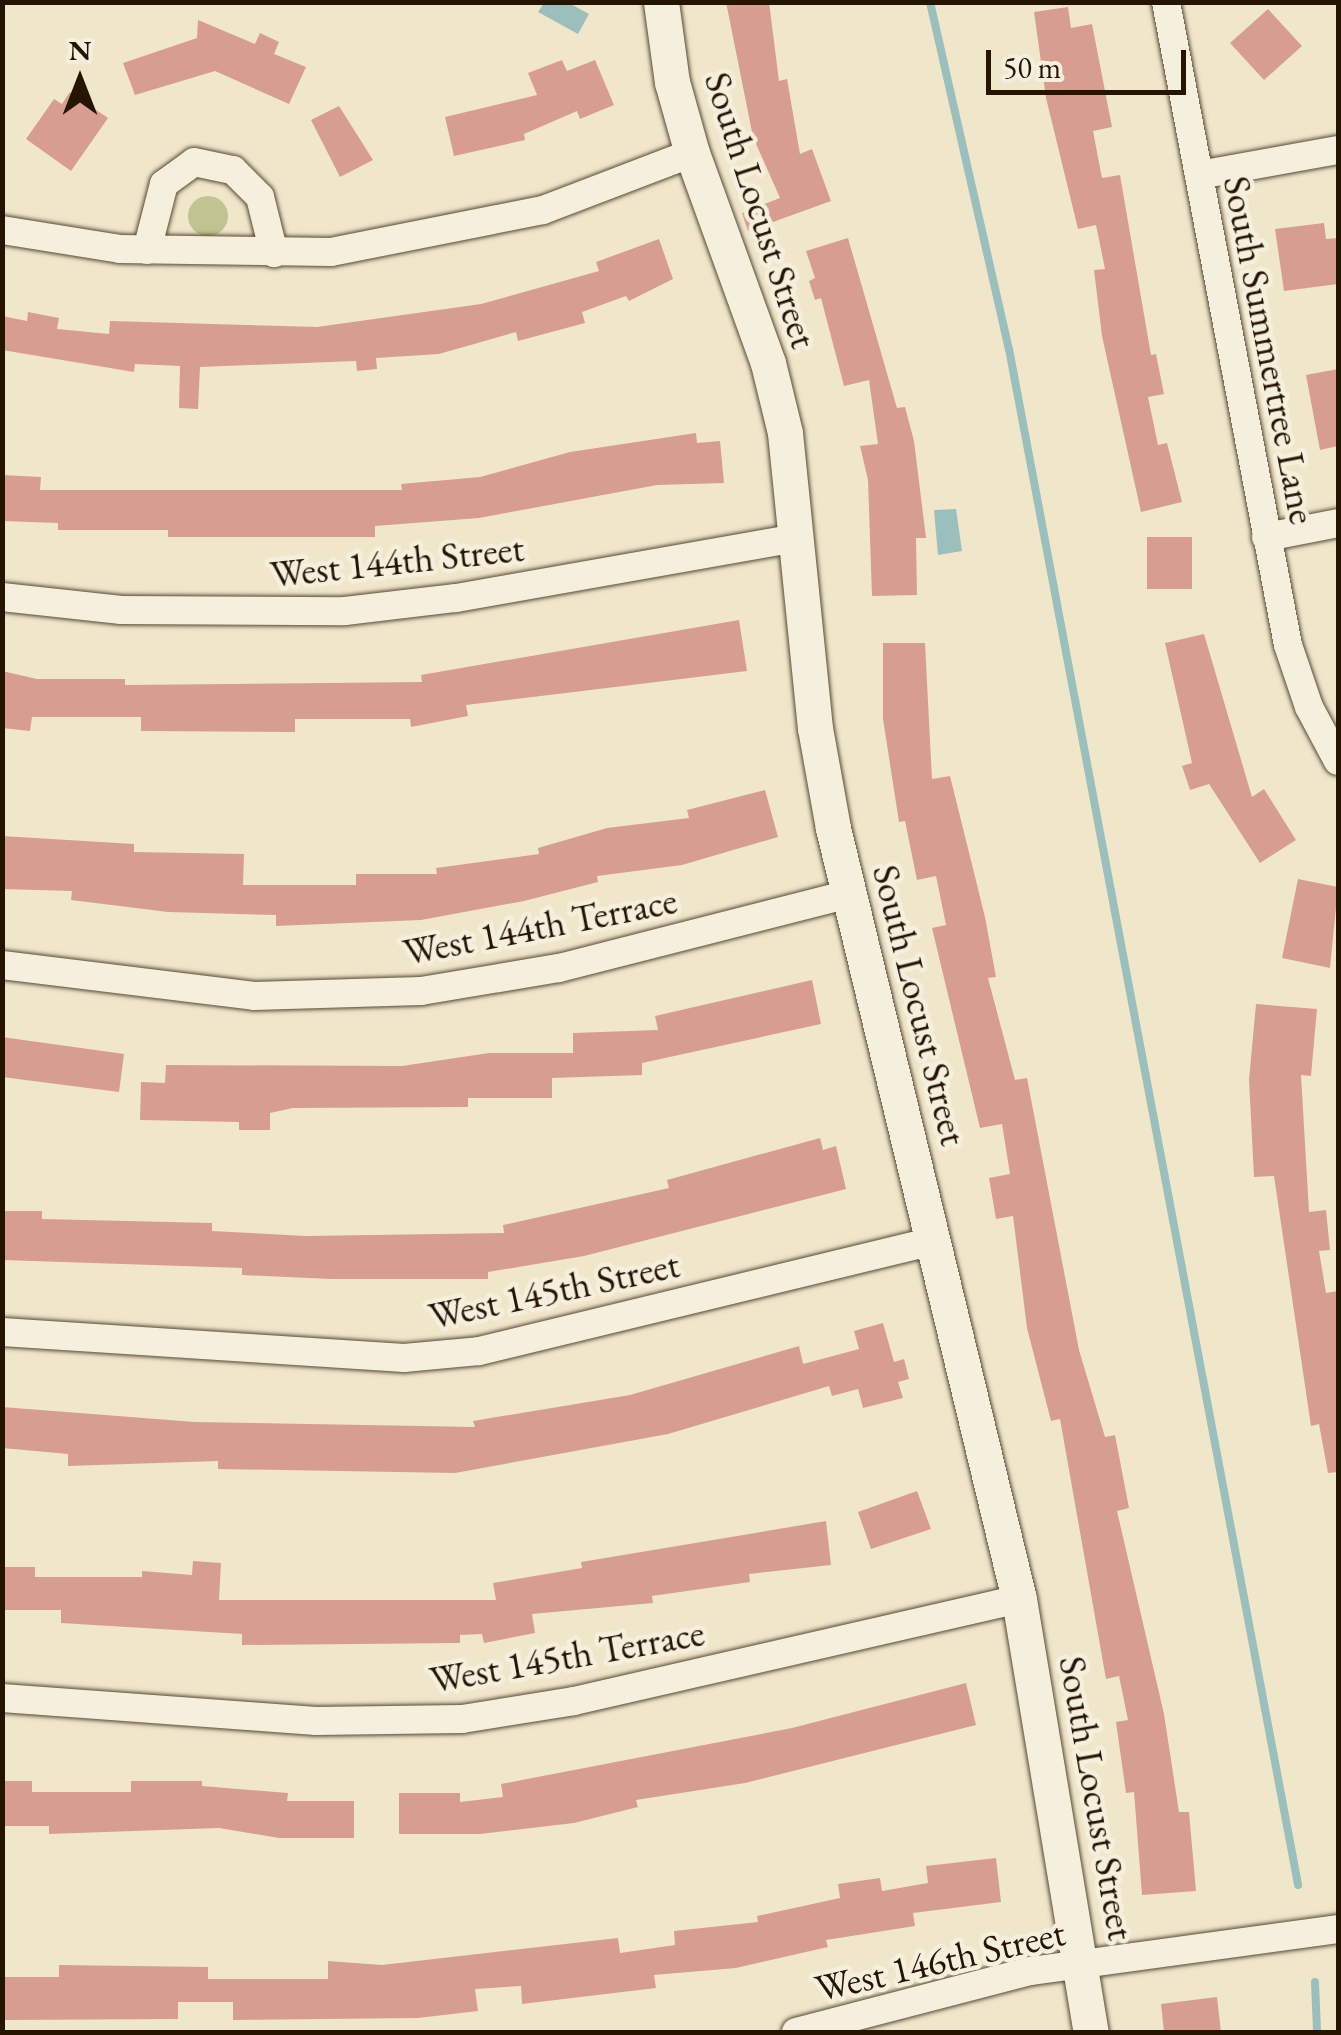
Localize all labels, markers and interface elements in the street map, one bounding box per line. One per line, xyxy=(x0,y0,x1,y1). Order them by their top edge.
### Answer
north arrow xyxy=(30,30,130,130)
scale bar xyxy=(991,30,1191,92)
text: N xyxy=(69,32,91,68)
text: 50 m xyxy=(1003,48,1061,87)
street label: South Locust Street xyxy=(695,66,827,354)
street label: South Summertree Lane xyxy=(1214,172,1326,528)
street label: West 144th Street xyxy=(268,525,526,597)
street label: South Locust Street xyxy=(863,860,977,1150)
street label: West 144th Terrace xyxy=(399,877,681,975)
street label: West 145th Street xyxy=(425,1241,683,1339)
street label: West 145th Terrace xyxy=(426,1609,708,1703)
street label: South Locust Street xyxy=(1050,1653,1144,1943)
street label: West 146th Street xyxy=(811,1909,1069,2011)

